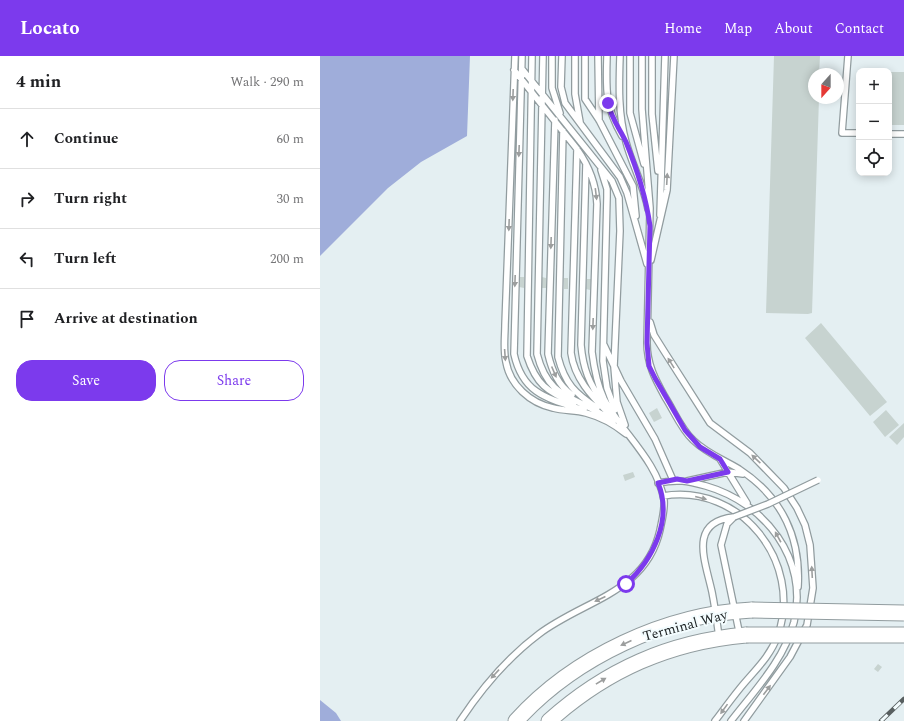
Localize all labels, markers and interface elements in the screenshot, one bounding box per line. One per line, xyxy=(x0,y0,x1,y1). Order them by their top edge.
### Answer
text: Locato xyxy=(20,14,80,43)
text: Home xyxy=(664,18,702,39)
text: Map xyxy=(724,18,752,39)
text: About xyxy=(774,18,813,39)
text: Contact xyxy=(835,18,884,39)
north arrow xyxy=(808,68,844,104)
map controls xyxy=(856,68,892,176)
button: + xyxy=(856,68,892,104)
text: 4 min xyxy=(16,69,61,95)
text: Walk · 290 m xyxy=(230,72,304,92)
one-way arrow xyxy=(510,89,517,101)
route end xyxy=(599,94,617,112)
button: − xyxy=(856,104,892,140)
text: Continue xyxy=(54,127,119,150)
icon: ahead xyxy=(16,128,38,150)
text: 60 m xyxy=(277,129,304,149)
button: locate xyxy=(856,140,892,176)
one-way arrow xyxy=(516,145,522,158)
one-way arrow xyxy=(664,173,671,185)
text: Turn right xyxy=(54,187,127,210)
icon: right xyxy=(16,188,38,210)
one-way arrow xyxy=(593,188,599,201)
text: 30 m xyxy=(277,189,304,209)
one-way arrow xyxy=(505,219,512,231)
one-way arrow xyxy=(548,237,554,250)
text: Turn left xyxy=(54,247,116,270)
icon: left xyxy=(16,248,38,270)
text: 200 m xyxy=(270,249,304,269)
one-way arrow xyxy=(512,275,519,287)
text: Arrive at destination xyxy=(54,307,198,330)
icon: arrive xyxy=(16,308,38,330)
one-way arrow xyxy=(590,318,597,330)
one-way arrow xyxy=(502,349,509,361)
one-way arrow xyxy=(668,357,675,369)
button: Save xyxy=(16,360,156,401)
button: Share xyxy=(164,360,304,401)
one-way arrow xyxy=(550,366,557,378)
one-way arrow xyxy=(752,455,761,464)
one-way arrow xyxy=(695,496,708,502)
one-way arrow xyxy=(775,531,782,543)
one-way arrow xyxy=(809,566,816,578)
route start xyxy=(617,575,635,593)
one-way arrow xyxy=(595,596,606,602)
street label: Terminal Way xyxy=(640,604,731,647)
one-way arrow xyxy=(620,640,632,646)
one-way arrow xyxy=(491,668,500,679)
one-way arrow xyxy=(595,677,607,684)
one-way arrow xyxy=(763,684,771,695)
one-way arrow xyxy=(720,704,728,715)

